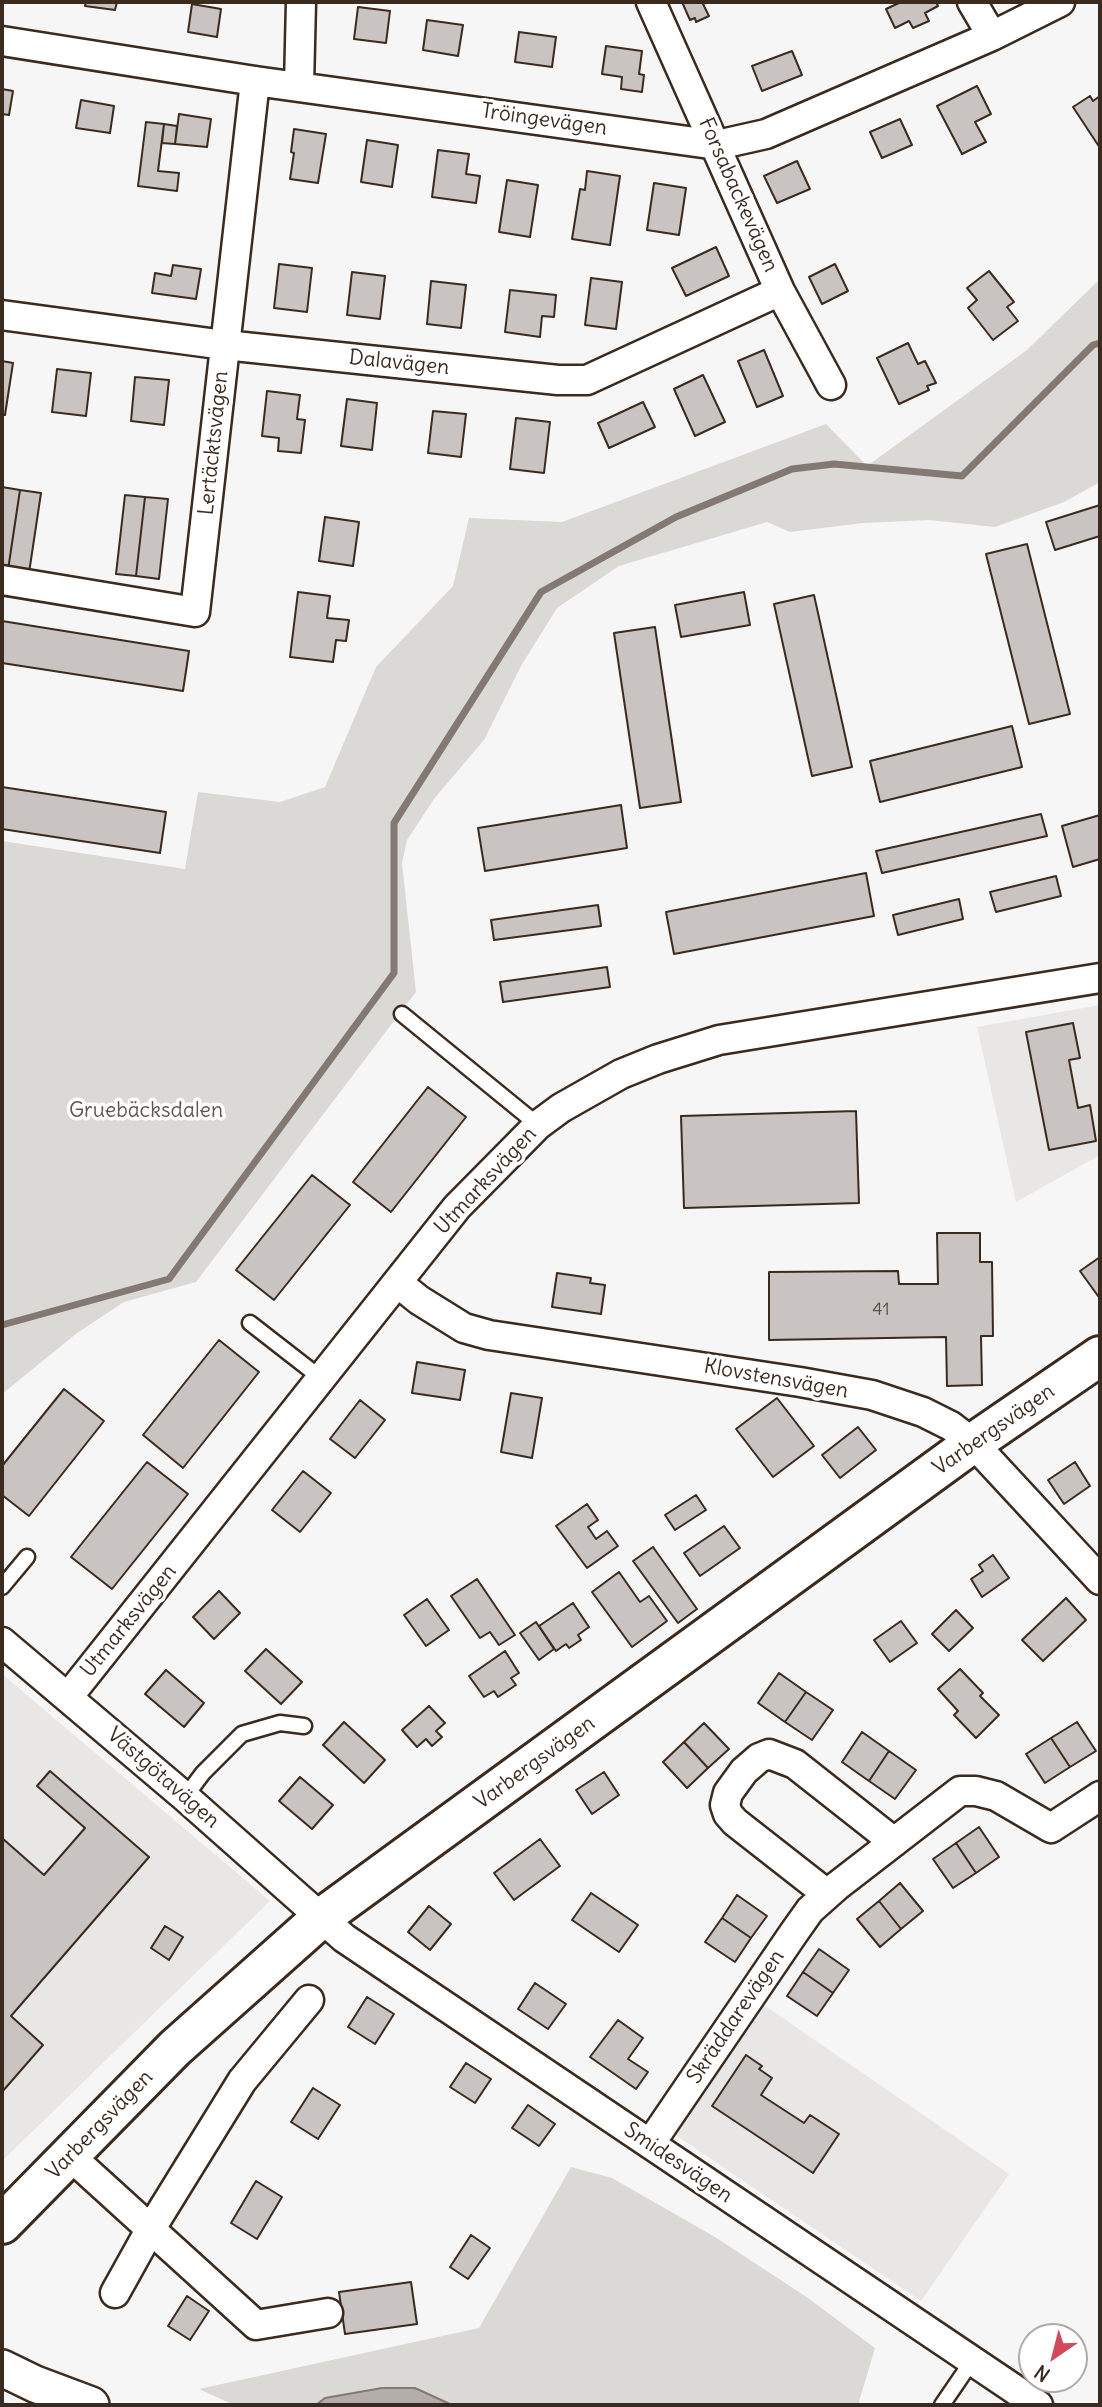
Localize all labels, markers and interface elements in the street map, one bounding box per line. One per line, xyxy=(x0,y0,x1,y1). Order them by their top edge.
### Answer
street label: Tröingevägen xyxy=(479,99,609,141)
street label: Forsabackevägen xyxy=(693,114,783,276)
street label: Dalavägen xyxy=(348,345,450,381)
street label: Lertäcktsvägen xyxy=(194,370,234,516)
park label: Gruebäcksdalen xyxy=(69,1098,223,1124)
street label: Utmarksvägen xyxy=(430,1122,542,1240)
house number: 41 xyxy=(872,1299,890,1321)
street label: Klovstensvägen xyxy=(702,1354,850,1404)
street label: Varbergsvägen xyxy=(928,1379,1060,1481)
street label: Utmarksvägen xyxy=(76,1560,182,1682)
street label: Varbergsvägen xyxy=(470,1711,600,1815)
street label: Västgötavägen xyxy=(102,1722,224,1834)
street label: Skräddarevägen xyxy=(682,1945,790,2089)
street label: Varbergsvägen xyxy=(41,2065,159,2185)
street label: Smidesvägen xyxy=(619,2118,737,2208)
north arrow xyxy=(1018,2323,1088,2393)
text: N xyxy=(1030,2360,1054,2387)

